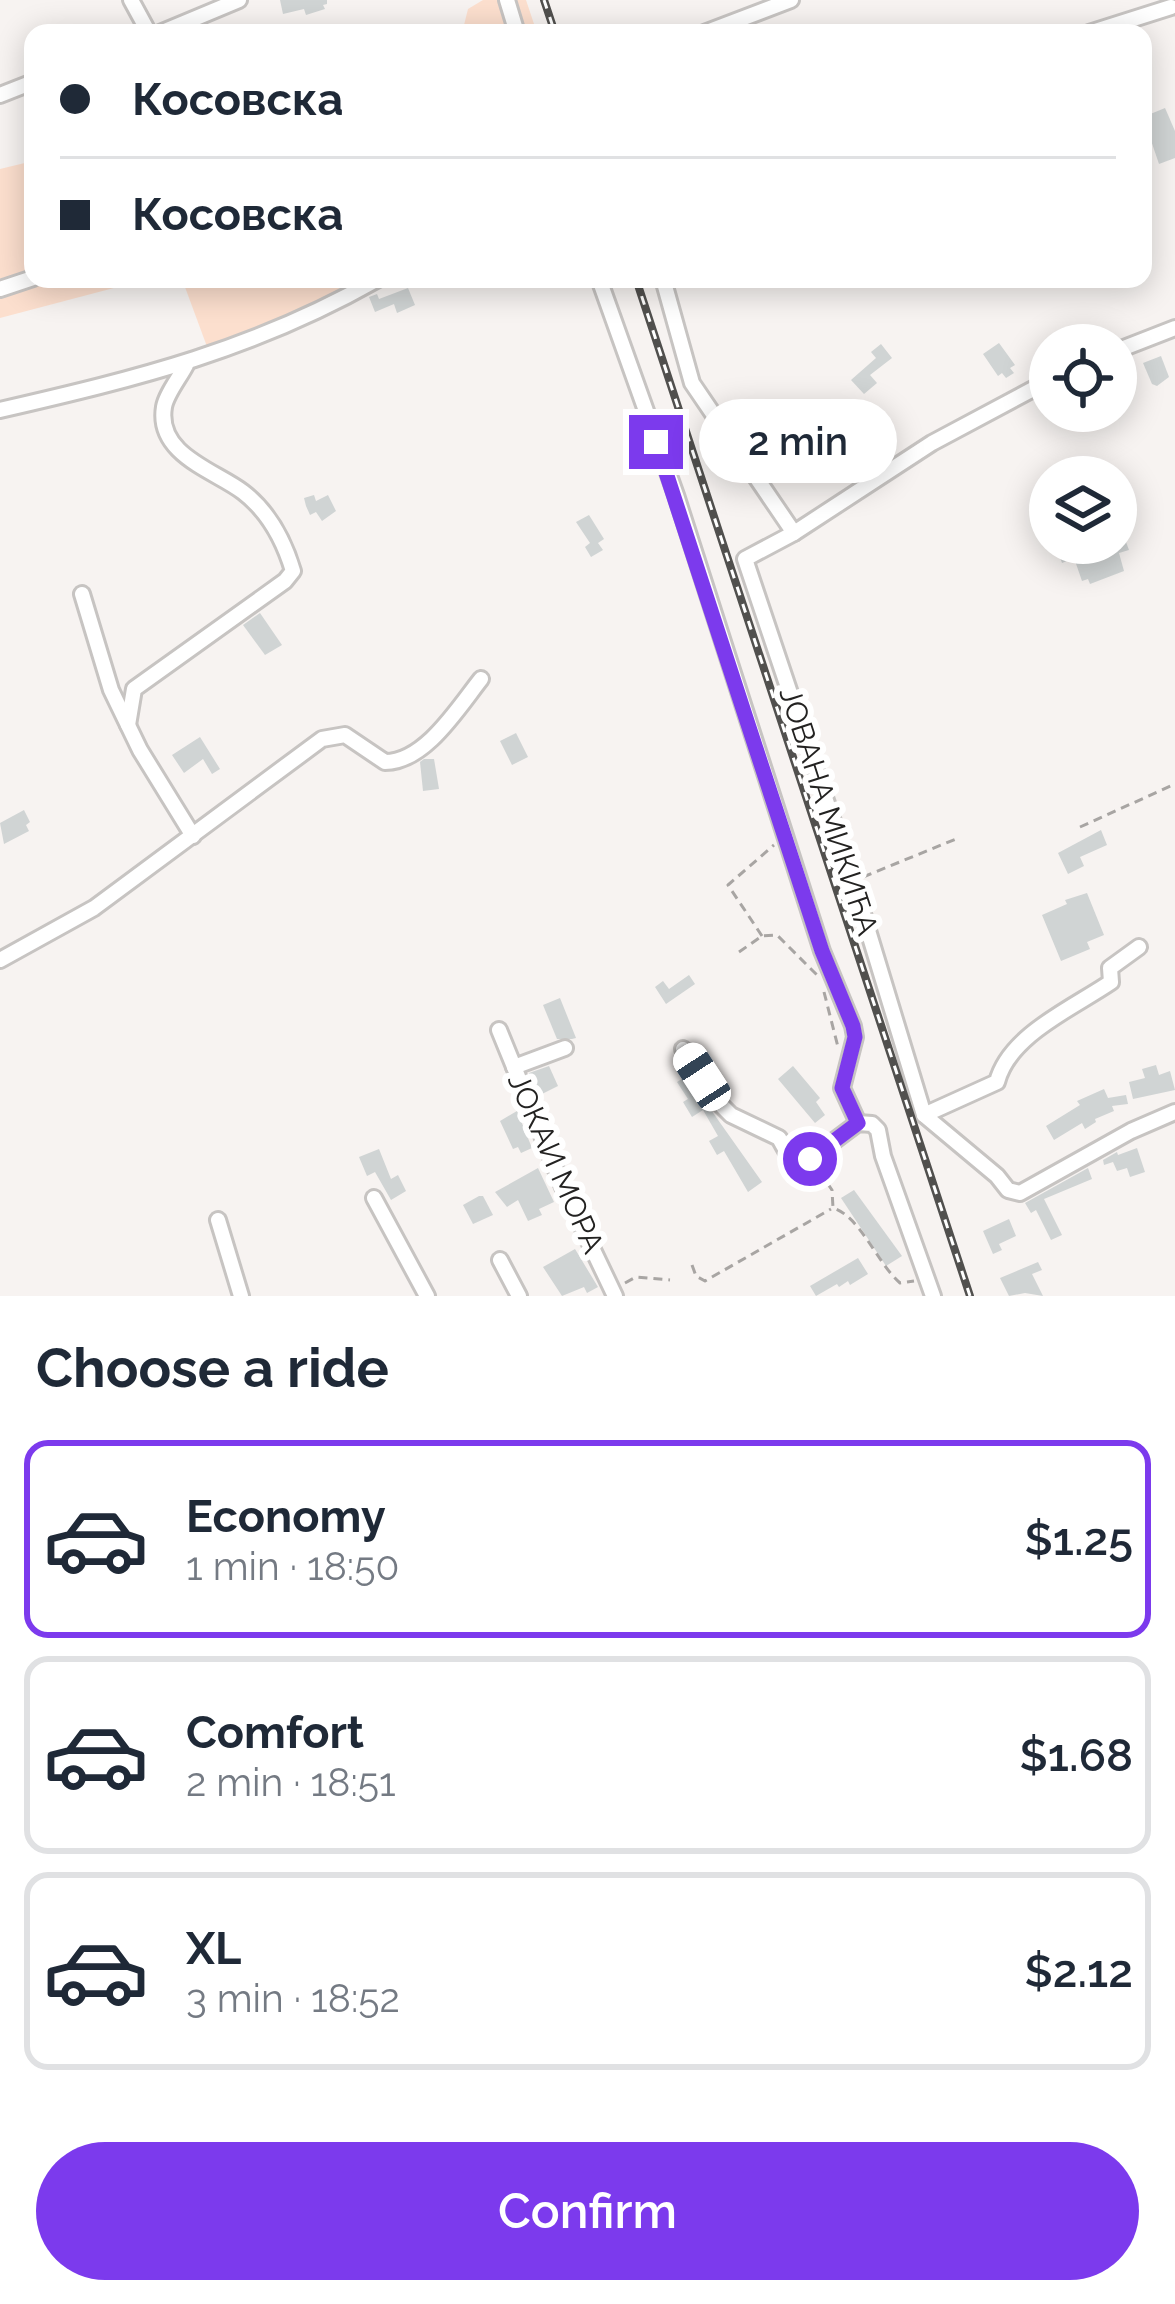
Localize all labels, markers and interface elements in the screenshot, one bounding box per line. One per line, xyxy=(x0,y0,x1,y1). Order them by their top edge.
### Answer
text: Косовска xyxy=(132,73,343,126)
text: Косовска xyxy=(132,188,343,241)
map controls xyxy=(1029,324,1137,564)
button: locate xyxy=(1029,324,1137,432)
callout: 2 min xyxy=(698,400,896,484)
route end xyxy=(629,415,683,469)
text: 2 min xyxy=(748,418,848,464)
button: layers xyxy=(1029,456,1137,564)
street label: ЈОВАНА МИКИЋА xyxy=(772,683,886,939)
car xyxy=(667,1037,737,1117)
street label: ЈОКАИ МОРА xyxy=(501,1068,611,1258)
route start xyxy=(783,1132,837,1186)
text: Choose a ride xyxy=(36,1336,389,1400)
icon: car xyxy=(42,1485,150,1593)
text: Economy xyxy=(186,1490,386,1543)
text: $1.25 xyxy=(1024,1513,1133,1566)
text: 1 min · 18:50 xyxy=(186,1543,399,1589)
icon: car xyxy=(42,1701,150,1809)
text: Comfort xyxy=(186,1706,364,1759)
text: $1.68 xyxy=(1020,1729,1133,1782)
text: 2 min · 18:51 xyxy=(186,1759,396,1805)
icon: car xyxy=(42,1917,150,2025)
text: XL xyxy=(186,1922,241,1975)
text: $2.12 xyxy=(1025,1945,1133,1998)
text: 3 min · 18:52 xyxy=(186,1975,400,2021)
button: Confirm xyxy=(36,2142,1139,2280)

